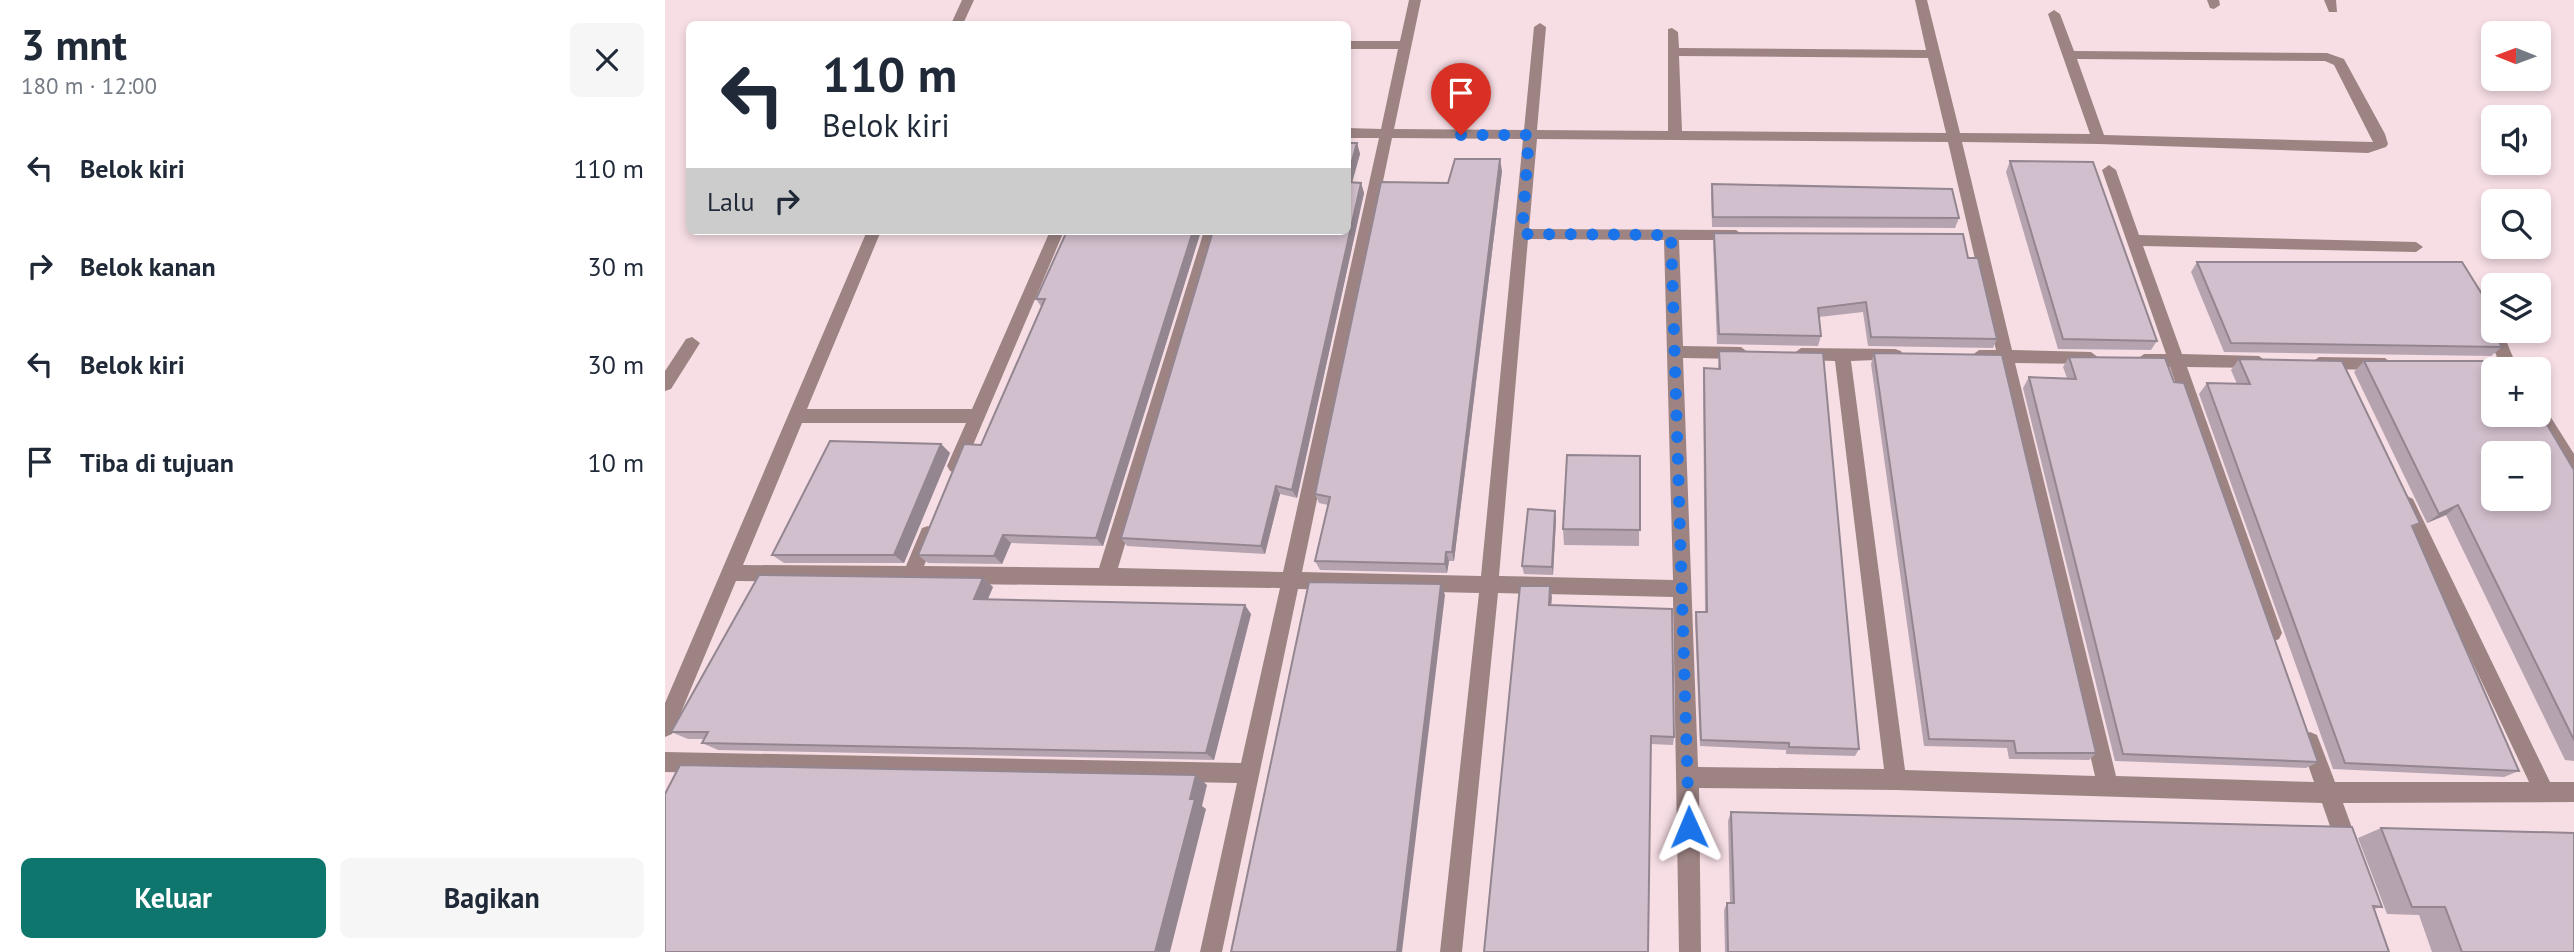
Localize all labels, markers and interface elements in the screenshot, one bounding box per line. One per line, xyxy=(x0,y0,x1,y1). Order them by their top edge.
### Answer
text: 3 mnt xyxy=(21,17,127,72)
north arrow xyxy=(2481,21,2551,91)
map controls xyxy=(2481,21,2551,511)
button: close xyxy=(570,23,644,97)
text: 110 m xyxy=(822,42,957,106)
icon: left xyxy=(707,49,798,140)
pin xyxy=(1431,63,1491,135)
text: 180 m · 12:00 xyxy=(21,71,157,100)
icon: arrive xyxy=(1442,74,1480,112)
text: Belok kiri xyxy=(822,104,950,146)
button: sound xyxy=(2481,105,2551,175)
icon: left xyxy=(21,149,59,187)
text: Belok kiri xyxy=(80,152,185,185)
text: 110 m xyxy=(573,152,644,185)
icon: right xyxy=(768,182,806,220)
text: Lalu xyxy=(707,185,754,218)
button: search xyxy=(2481,189,2551,259)
icon: right xyxy=(21,247,59,285)
text: Belok kanan xyxy=(80,250,216,283)
text: 30 m xyxy=(588,250,644,283)
button: layers xyxy=(2481,273,2551,343)
icon: left xyxy=(21,345,59,383)
text: Belok kiri xyxy=(80,348,185,381)
text: 30 m xyxy=(588,348,644,381)
button: + xyxy=(2481,357,2551,427)
button: − xyxy=(2481,441,2551,511)
icon: arrive xyxy=(21,443,59,481)
text: Tiba di tujuan xyxy=(80,446,234,479)
text: 10 m xyxy=(588,446,644,479)
position arrow xyxy=(1652,790,1726,864)
button: Keluar xyxy=(21,858,326,938)
button: Bagikan xyxy=(340,858,644,938)

